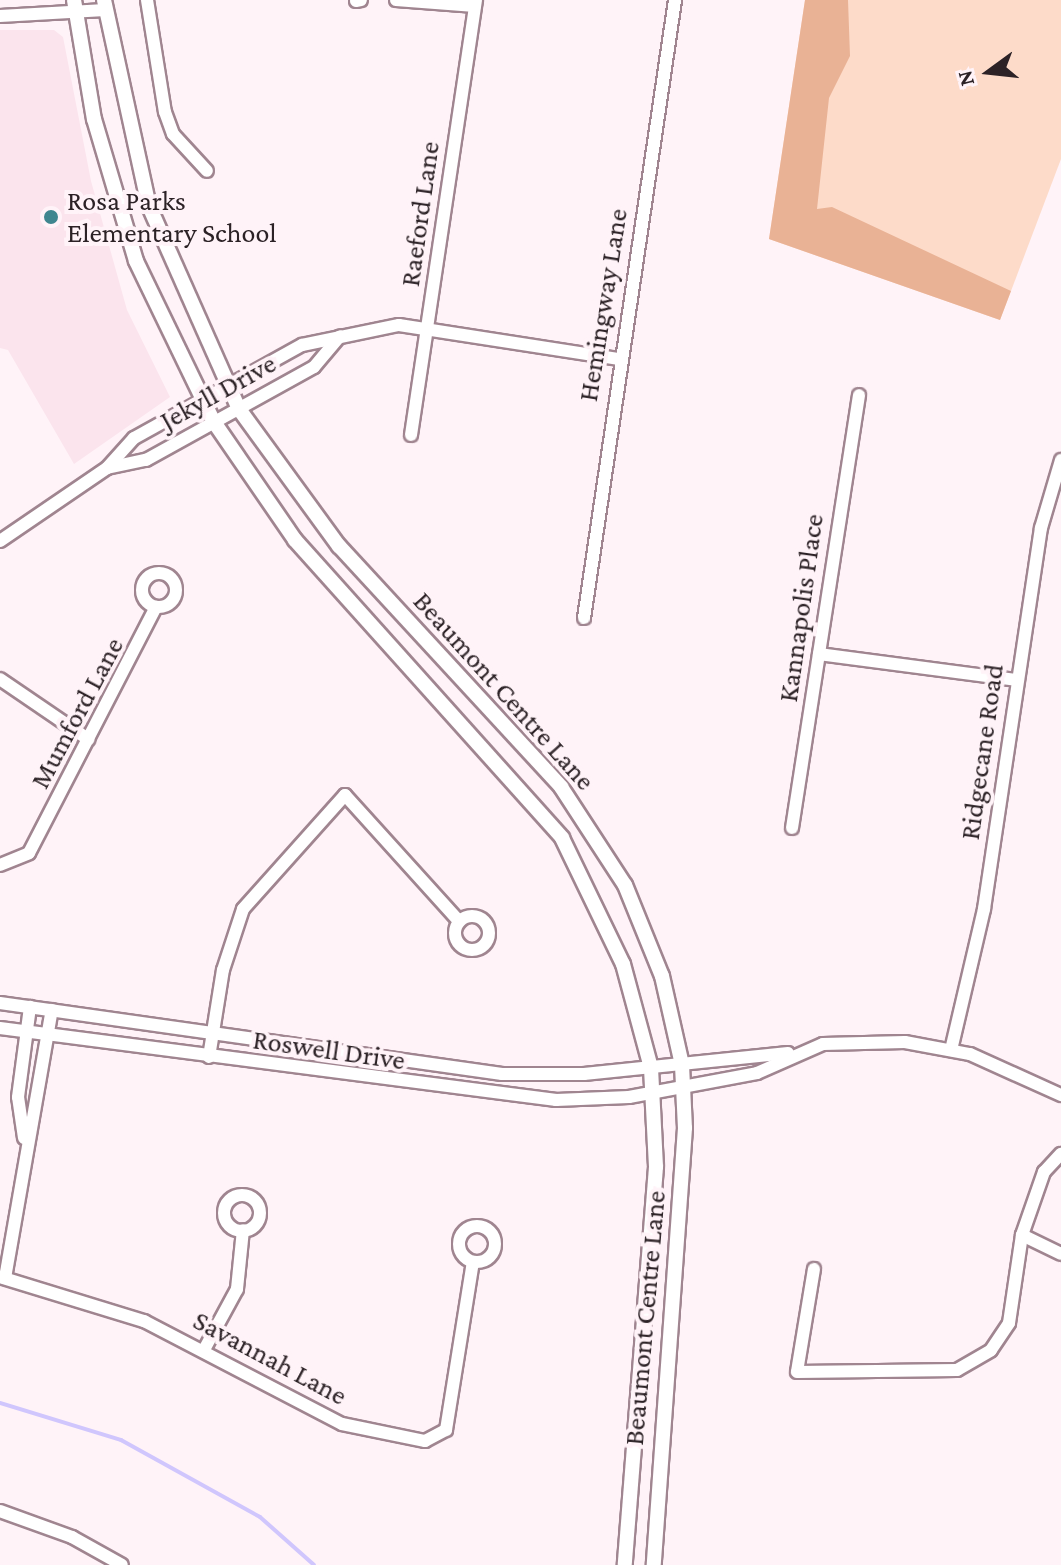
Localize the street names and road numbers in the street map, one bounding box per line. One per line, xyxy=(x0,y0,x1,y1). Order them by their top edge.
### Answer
street label: Raeford Lane xyxy=(393,139,447,289)
street label: Hemingway Lane xyxy=(571,206,635,404)
street label: Jekyll Drive xyxy=(154,346,282,438)
street label: Kannapolis Place xyxy=(771,512,831,704)
street label: Beaumont Centre Lane xyxy=(406,585,602,797)
street label: Mumford Lane xyxy=(23,632,131,794)
street label: Ridgecane Road xyxy=(953,662,1011,842)
street label: Roswell Drive xyxy=(251,1023,407,1077)
street label: Beaumont Centre Lane xyxy=(617,1189,673,1447)
street label: Savannah Lane xyxy=(187,1303,353,1413)

